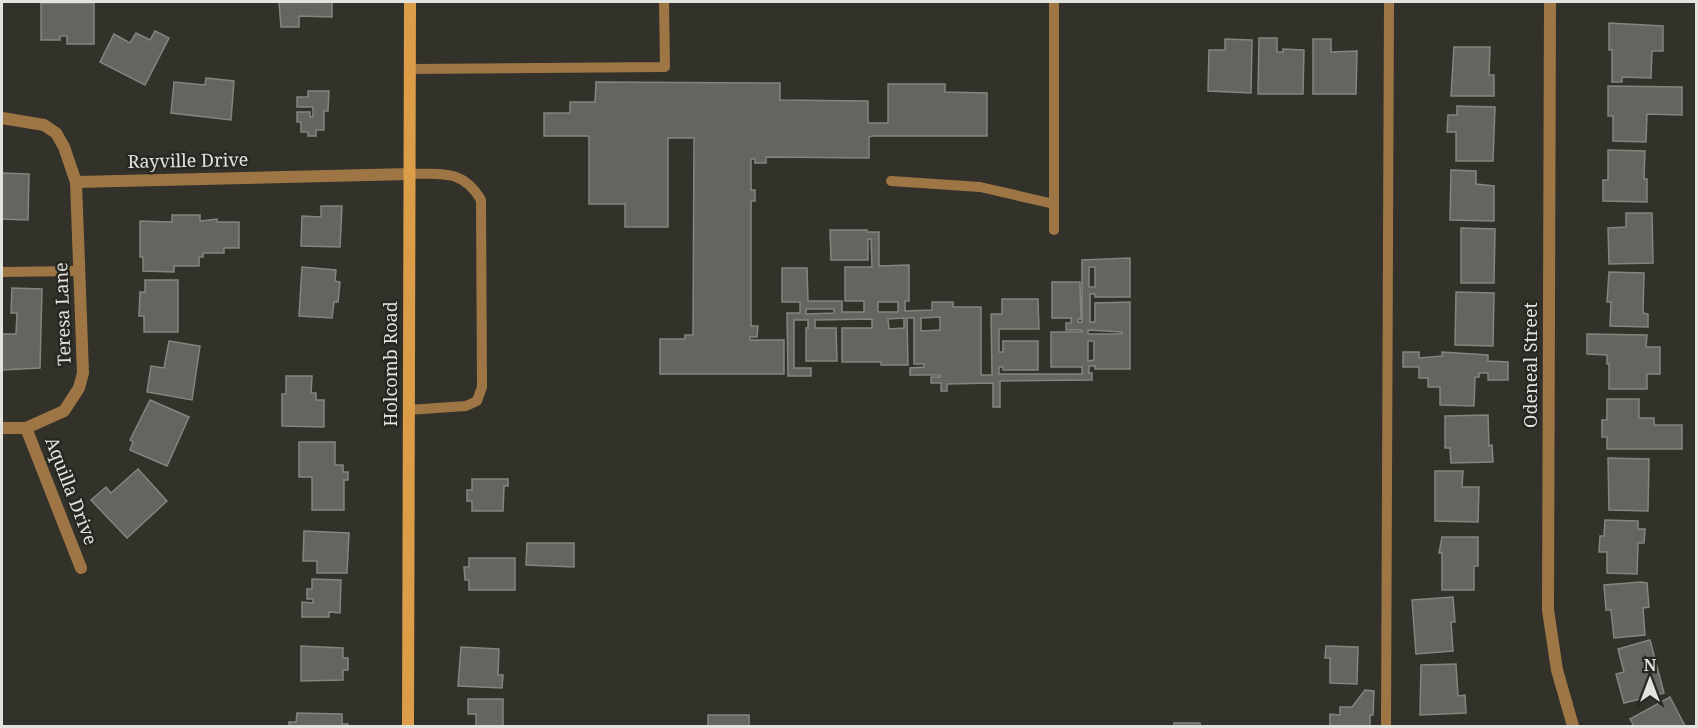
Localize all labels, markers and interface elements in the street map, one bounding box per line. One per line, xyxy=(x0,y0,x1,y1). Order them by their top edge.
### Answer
street label: Rayville Drive xyxy=(127,147,249,173)
street label: Teresa Lane xyxy=(48,262,76,366)
street label: Holcomb Road xyxy=(378,301,402,427)
street label: Odeneal Street xyxy=(1518,302,1542,428)
street label: Aquilla Drive xyxy=(40,433,104,548)
north arrow xyxy=(1620,650,1680,710)
text: N xyxy=(1644,654,1657,676)

